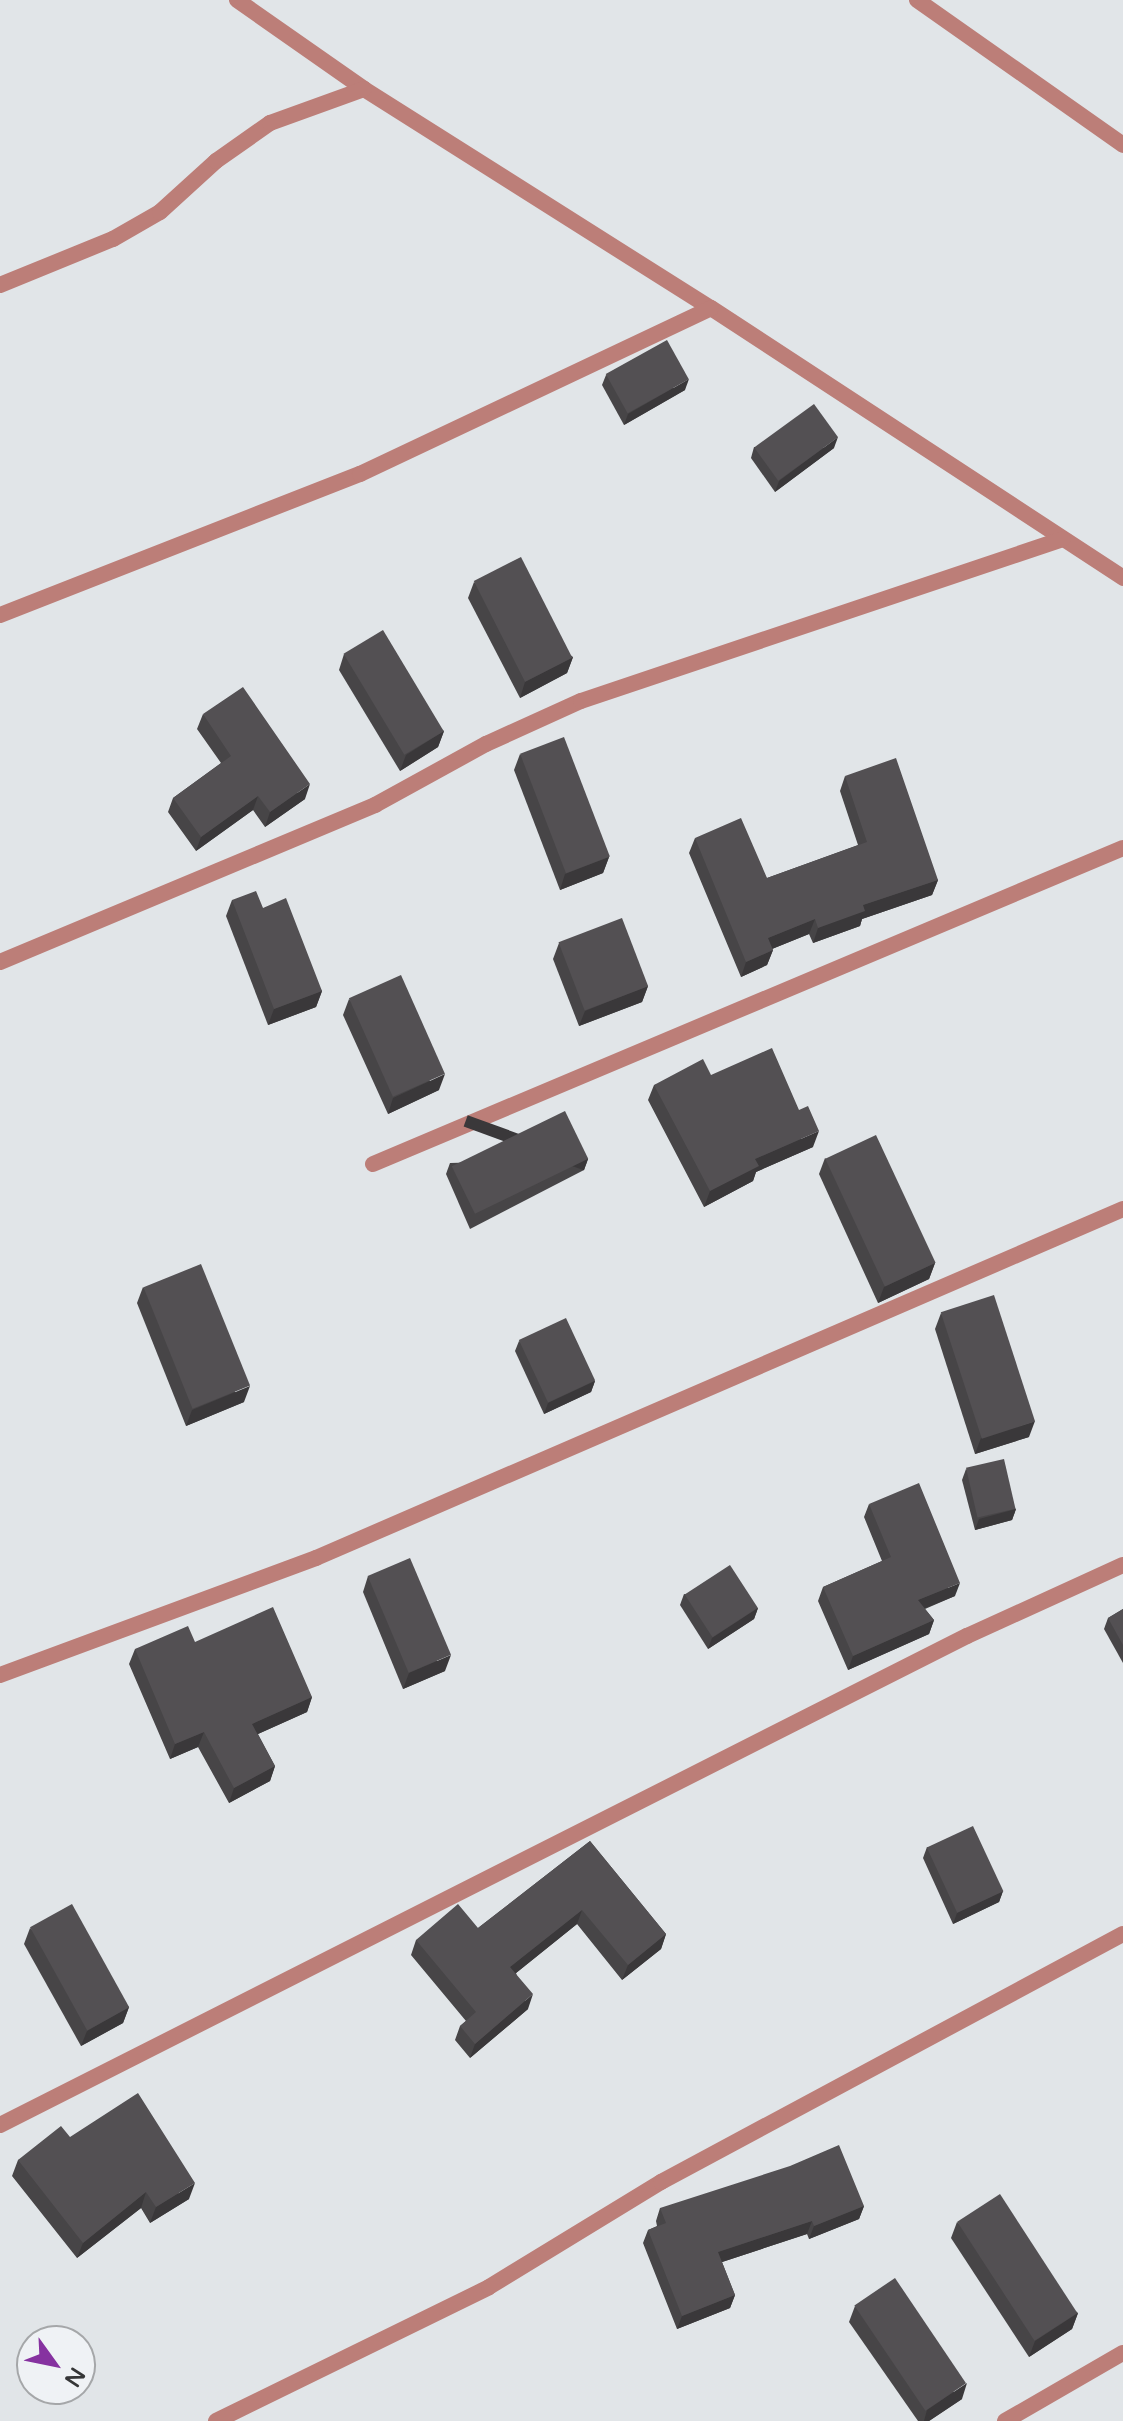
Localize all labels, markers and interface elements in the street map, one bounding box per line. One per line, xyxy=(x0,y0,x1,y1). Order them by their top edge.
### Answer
north arrow xyxy=(16,2325,96,2405)
text: N xyxy=(59,2362,90,2391)

